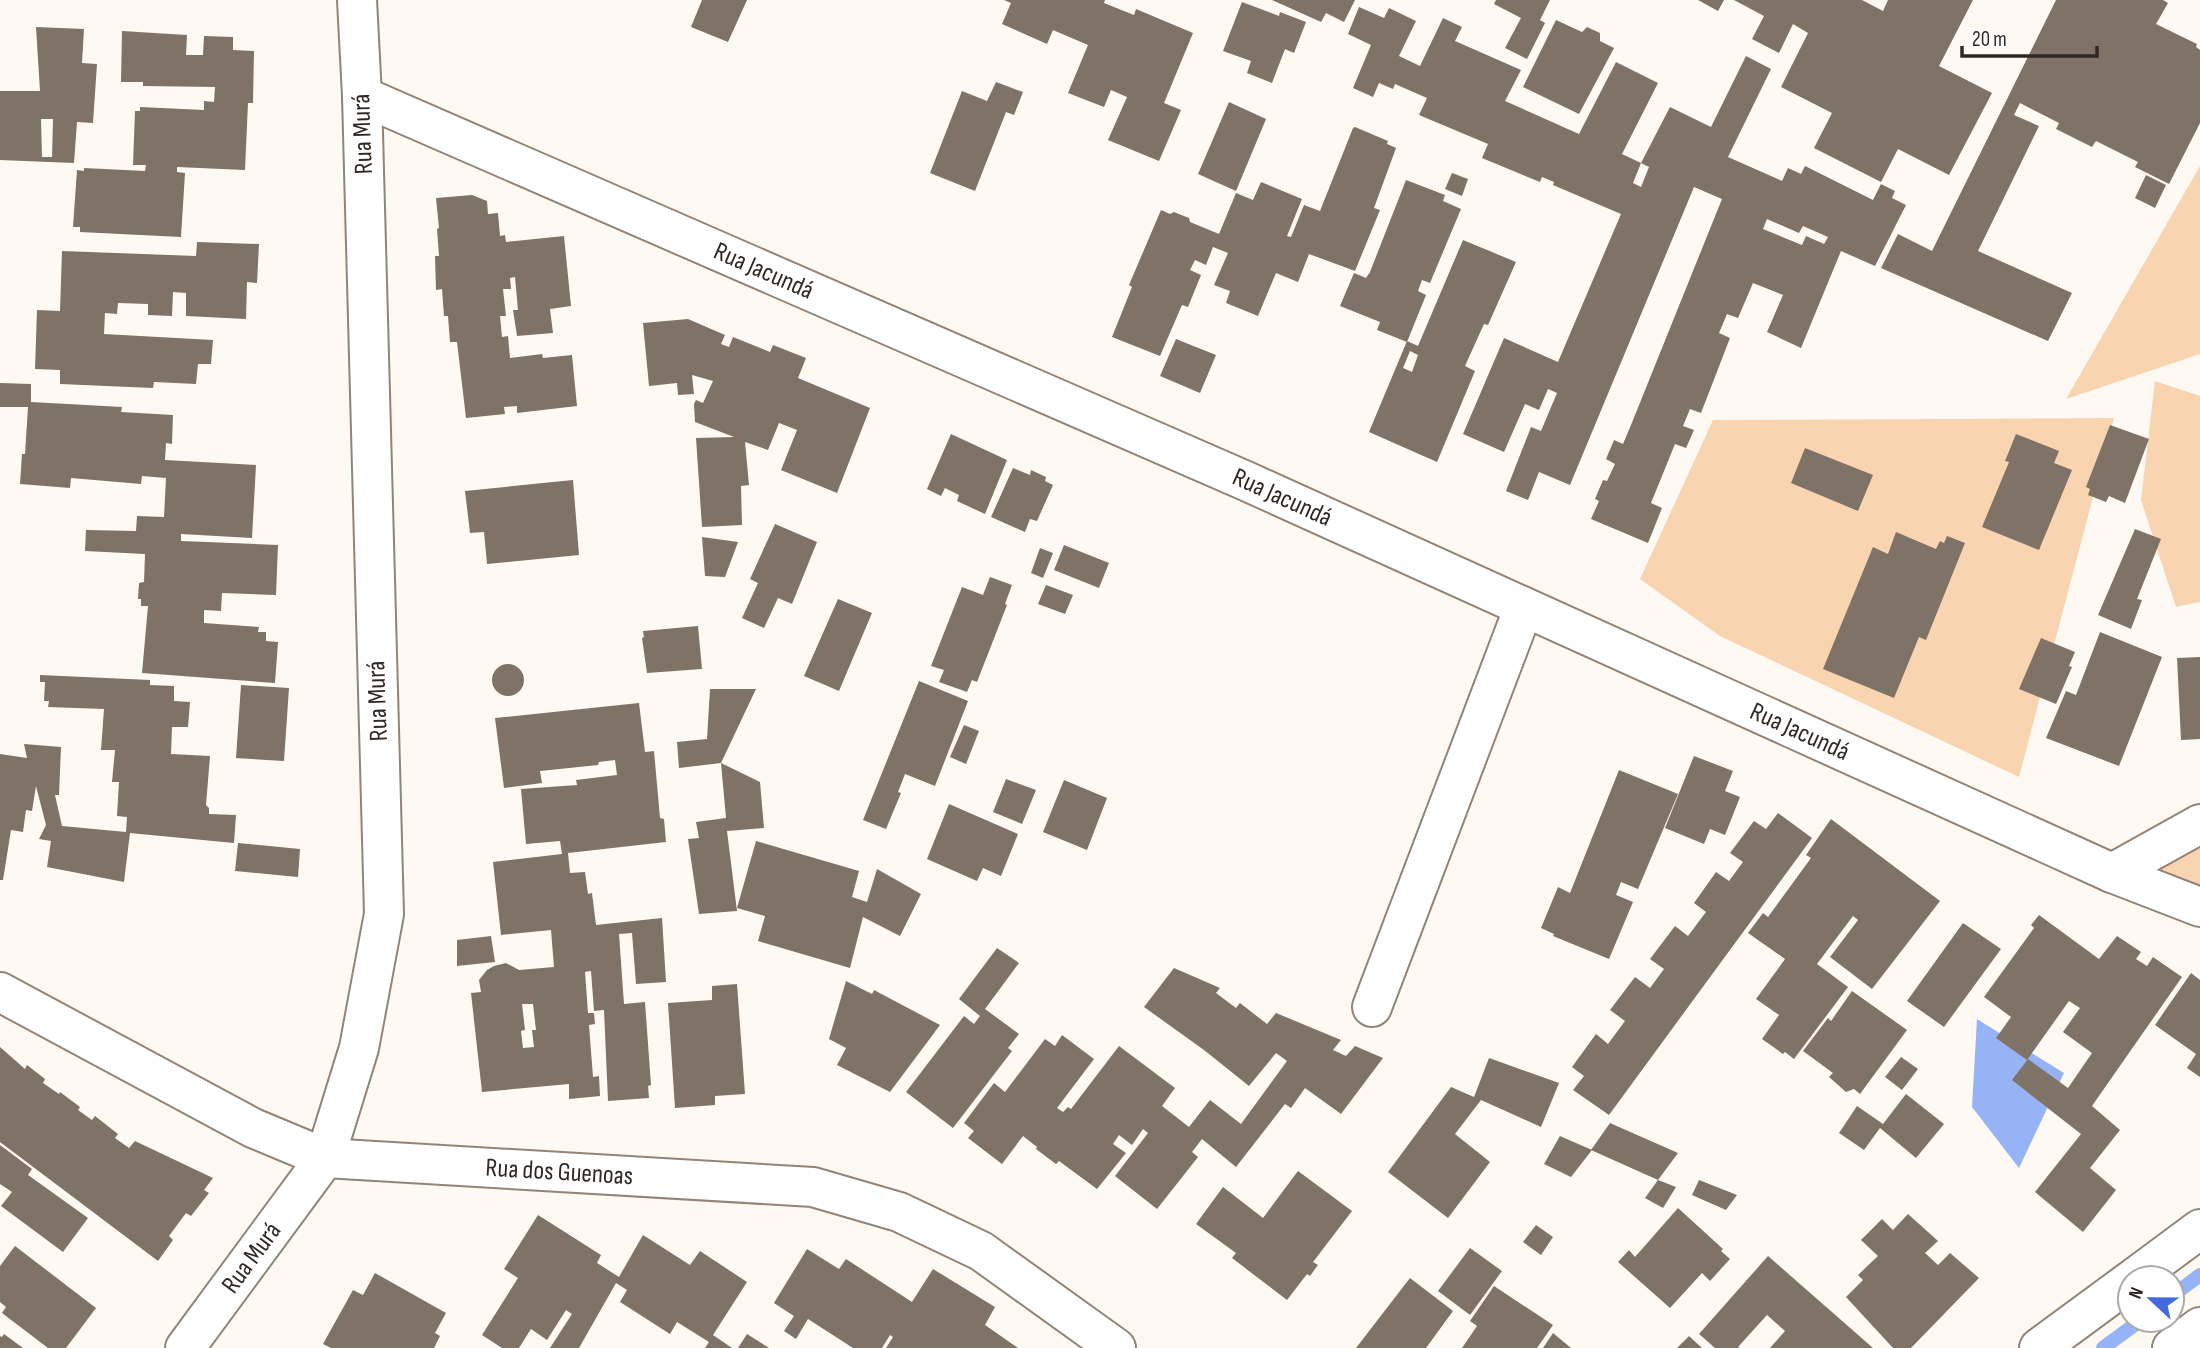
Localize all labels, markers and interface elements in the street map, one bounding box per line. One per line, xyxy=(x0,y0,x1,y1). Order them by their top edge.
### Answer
scale bar xyxy=(1962,14,2097,58)
text: 20 m xyxy=(1972,27,2007,52)
street label: Rua Murá xyxy=(346,93,380,175)
street label: Rua Jacundá xyxy=(709,236,818,306)
street label: Rua Jacundá xyxy=(1228,462,1337,533)
street label: Rua Murá xyxy=(361,660,395,742)
street label: Rua Jacundá xyxy=(1745,696,1854,768)
street label: Rua dos Guenoas xyxy=(485,1152,634,1192)
street label: Rua Murá xyxy=(215,1216,288,1299)
north arrow xyxy=(2116,1264,2186,1334)
text: N xyxy=(2124,1284,2149,1302)

